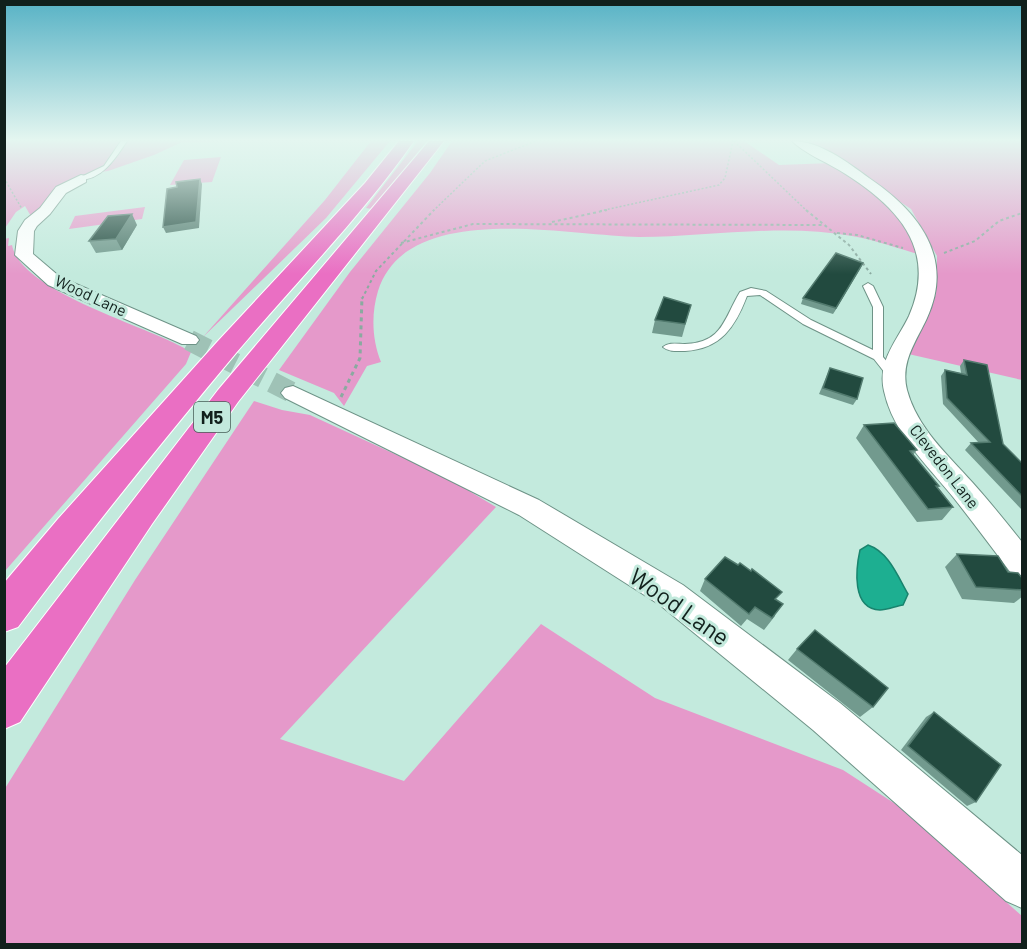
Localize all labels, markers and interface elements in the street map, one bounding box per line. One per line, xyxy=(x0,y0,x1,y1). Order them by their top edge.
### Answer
street label: Wood Lane xyxy=(52,270,130,320)
road number: M5 xyxy=(194,402,230,432)
street label: Clevedon Lane xyxy=(906,420,984,512)
street label: Wood Lane xyxy=(624,561,736,651)

